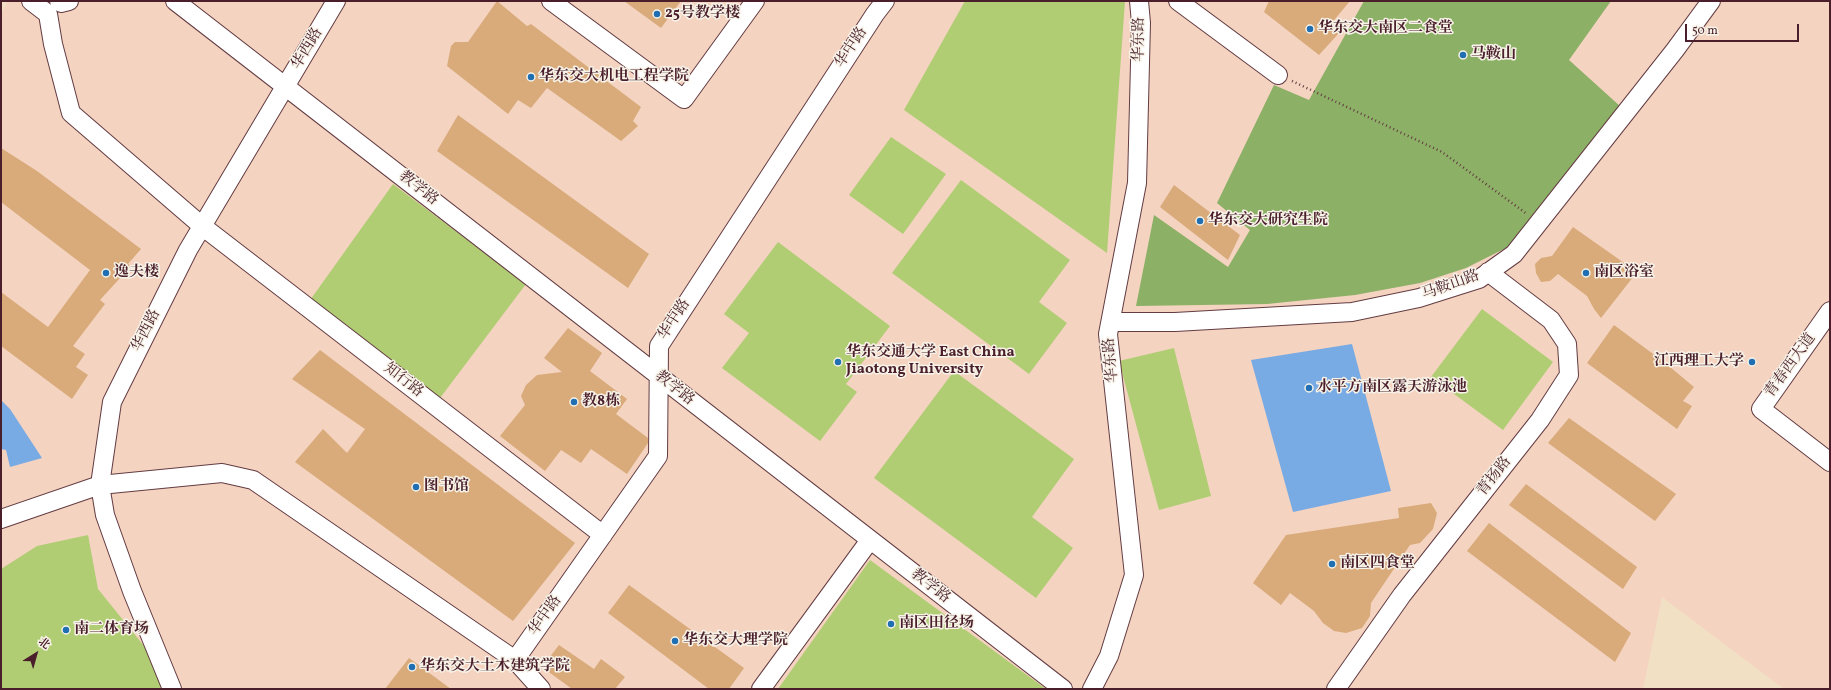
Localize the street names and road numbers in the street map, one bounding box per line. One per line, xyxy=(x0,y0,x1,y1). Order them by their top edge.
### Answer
street label: 华东路 xyxy=(1131,17,1149,61)
street label: 华中路 xyxy=(832,24,872,72)
street label: 华西路 xyxy=(289,25,327,73)
street label: 教学路 xyxy=(395,168,441,210)
street label: 马鞍山路 xyxy=(1420,267,1482,305)
street label: 华中路 xyxy=(655,296,695,344)
street label: 华西路 xyxy=(129,307,165,355)
street label: 青春西大道 xyxy=(1762,330,1820,402)
street label: 华东路 xyxy=(1101,337,1123,383)
street label: 知行路 xyxy=(380,360,426,402)
street label: 教学路 xyxy=(651,368,697,410)
street label: 青扬路 xyxy=(1474,454,1516,500)
street label: 教学路 xyxy=(907,566,953,608)
street label: 华中路 xyxy=(526,592,566,640)

